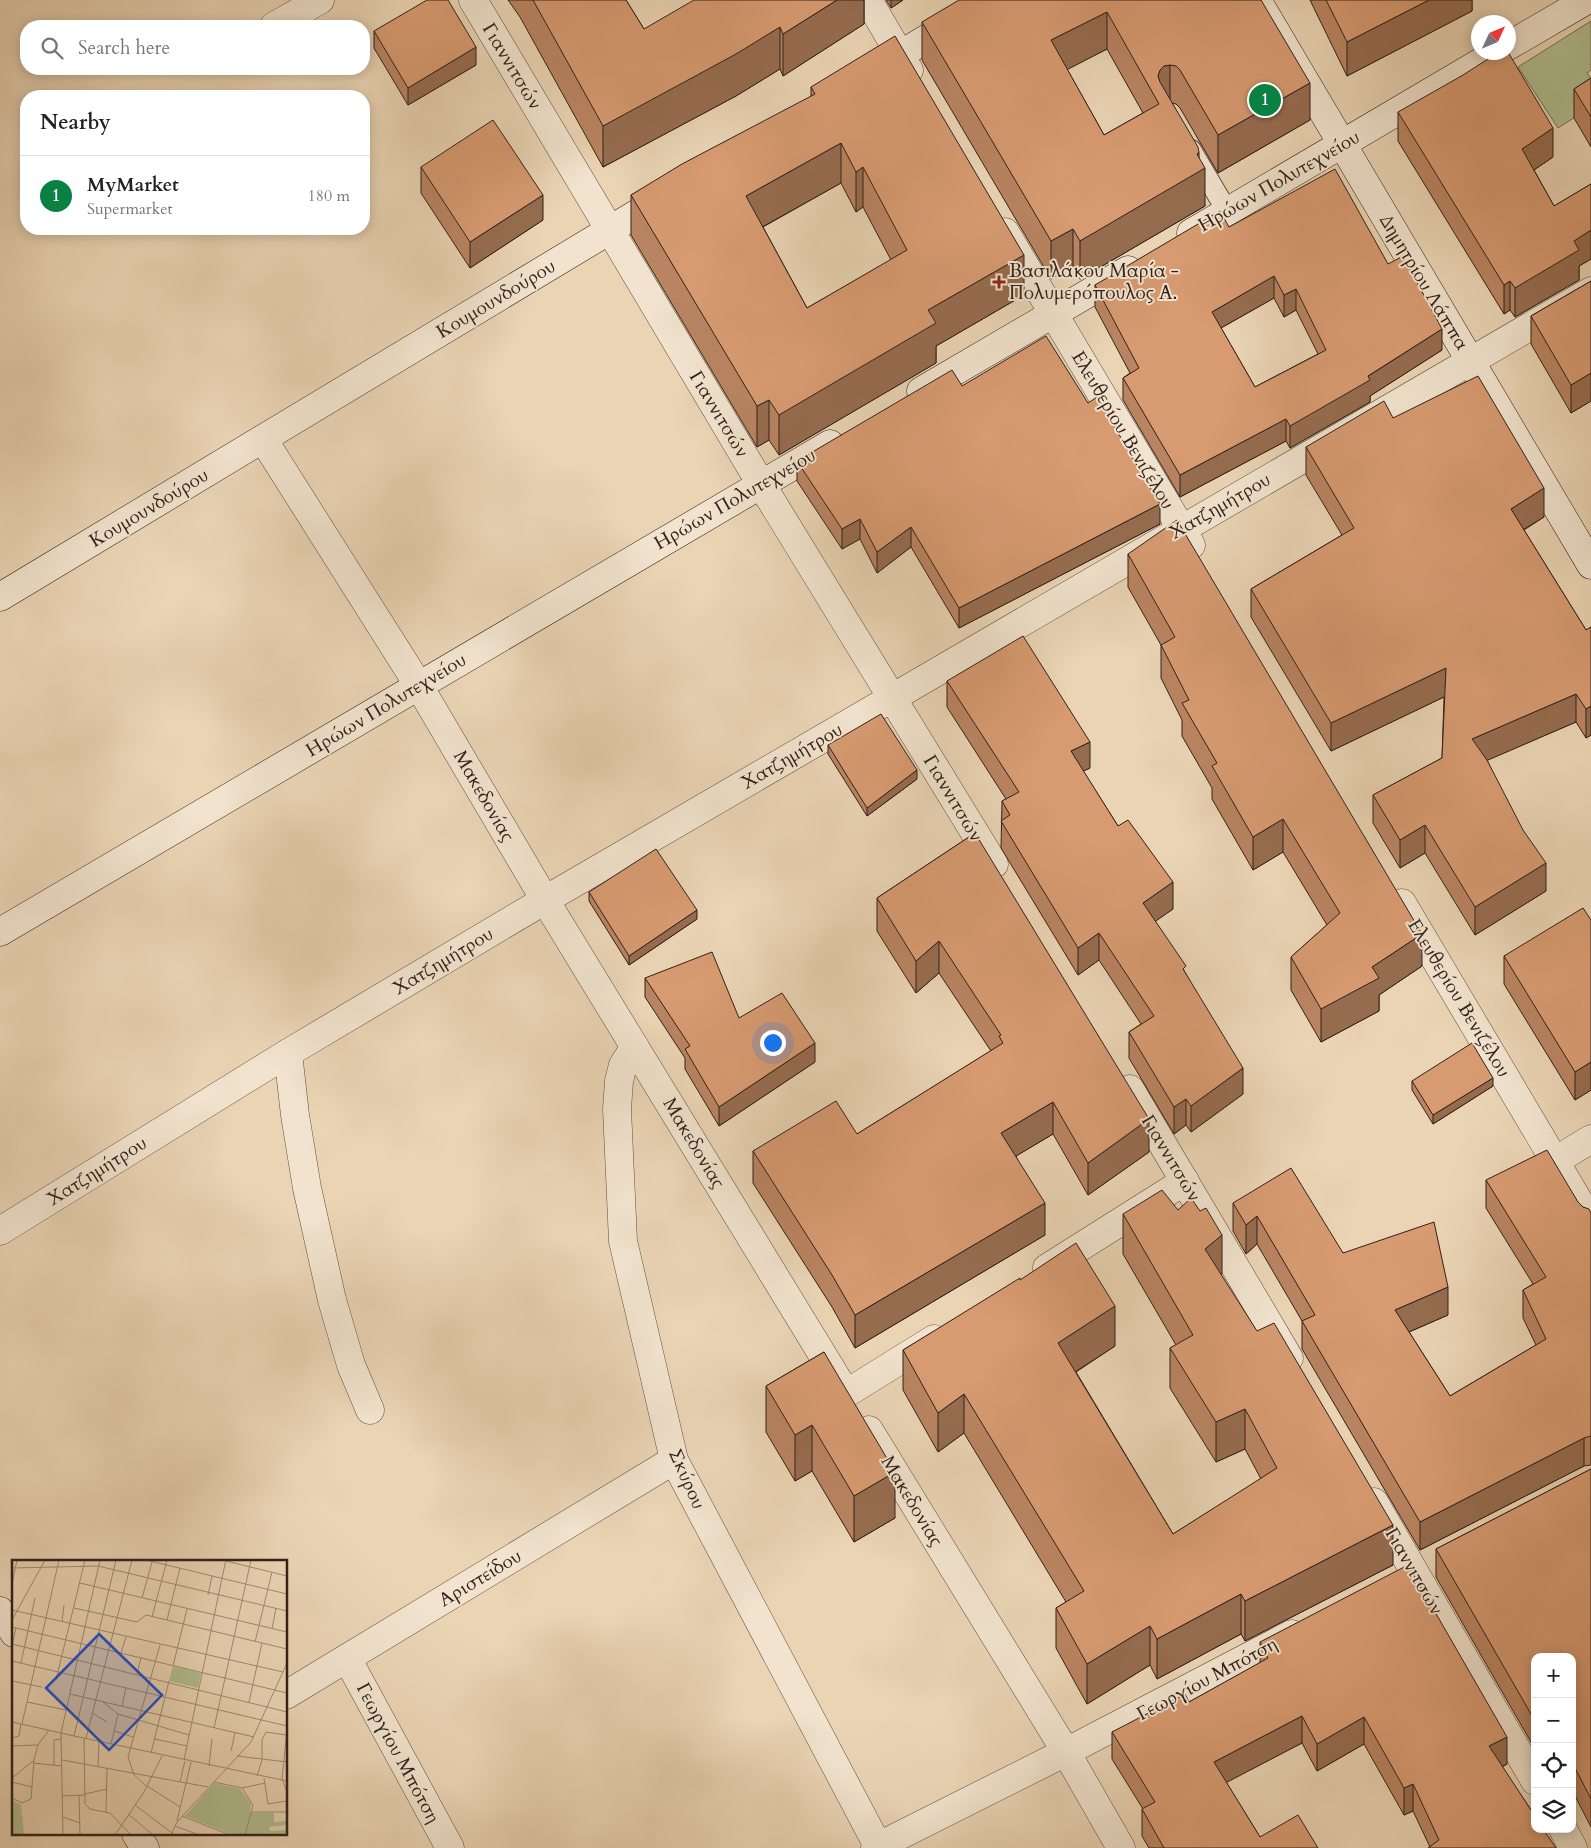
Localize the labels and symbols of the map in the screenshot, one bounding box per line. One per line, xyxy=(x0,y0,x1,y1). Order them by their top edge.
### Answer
north arrow xyxy=(1471,15,1516,60)
street label: Γιαννιτσών xyxy=(476,18,548,114)
pin: 1 xyxy=(1249,81,1281,119)
street label: Ηρώων Πολυτεχνείου xyxy=(1193,124,1365,238)
street label: Δημητρίου Λάππα xyxy=(1373,209,1475,355)
street label: Κουμουνδούρου xyxy=(432,253,560,345)
place label: Βασιλάκου Μαρία - Πολυμερόπουλος Α. xyxy=(1009,258,1179,306)
marker: Βασιλάκου Μαρία - Πολυμερόπουλος Α. xyxy=(993,276,1005,288)
street label: Ελευθερίου Βενιζέλου xyxy=(1065,346,1181,514)
street label: Γιαννιτσών xyxy=(683,366,755,462)
street label: Ηρώων Πολυτεχνείου xyxy=(649,442,821,556)
street label: Κουμουνδούρου xyxy=(85,462,213,554)
street label: Χατζημήτρου xyxy=(1165,466,1275,546)
street label: Ηρώων Πολυτεχνείου xyxy=(301,647,471,763)
street label: Χατζημήτρου xyxy=(737,716,847,796)
street label: Μακεδονίας xyxy=(447,745,521,847)
street label: Γιαννιτσών xyxy=(917,750,989,846)
street label: Ελευθερίου Βενιζέλου xyxy=(1401,914,1517,1082)
street label: Χατζημήτρου xyxy=(388,921,498,1001)
your location xyxy=(760,1030,786,1056)
street label: Μακεδονίας xyxy=(657,1093,731,1193)
street label: Γιαννιτσών xyxy=(1135,1110,1207,1206)
street label: Χατζημήτρου xyxy=(42,1130,152,1212)
street label: Σκύρου xyxy=(662,1445,712,1513)
street label: Μακεδονίας xyxy=(875,1451,949,1551)
street label: Γιαννιτσών xyxy=(1379,1523,1449,1619)
street label: Αριστείδου xyxy=(434,1543,526,1613)
inset map xyxy=(12,1560,288,1836)
street label: Γεωργίου Μπότση xyxy=(1132,1631,1282,1727)
street label: Γεωργίου Μπότση xyxy=(350,1678,446,1828)

